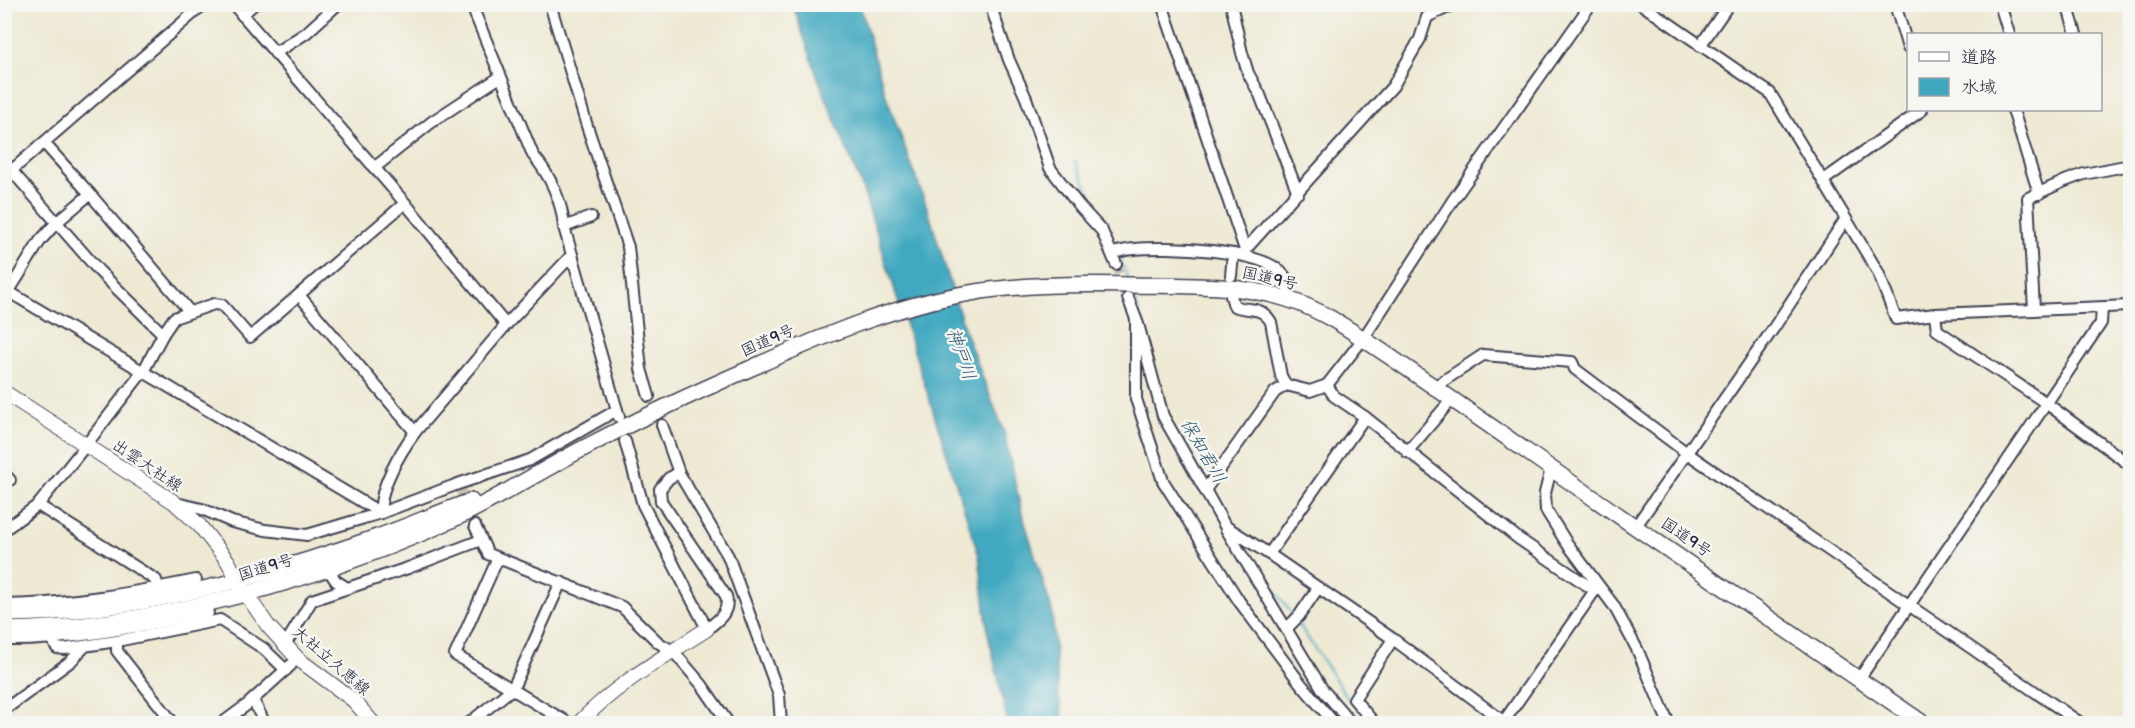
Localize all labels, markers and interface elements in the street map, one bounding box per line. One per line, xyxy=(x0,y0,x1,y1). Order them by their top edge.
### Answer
legend xyxy=(1907,33,2102,111)
text: 道路 xyxy=(1961,47,1997,68)
text: 水域 xyxy=(1961,77,1997,98)
street label: 国道9号 xyxy=(1240,263,1300,295)
street label: 国道9号 xyxy=(738,321,798,361)
water label: 神戸川 xyxy=(942,325,980,383)
water label: 保知君川 xyxy=(1176,415,1230,487)
street label: 出雲大社線 xyxy=(109,436,185,496)
street label: 国道9号 xyxy=(1657,514,1715,562)
street label: 国道9号 xyxy=(236,551,296,585)
street label: 大社立久恵線 xyxy=(289,622,373,700)

